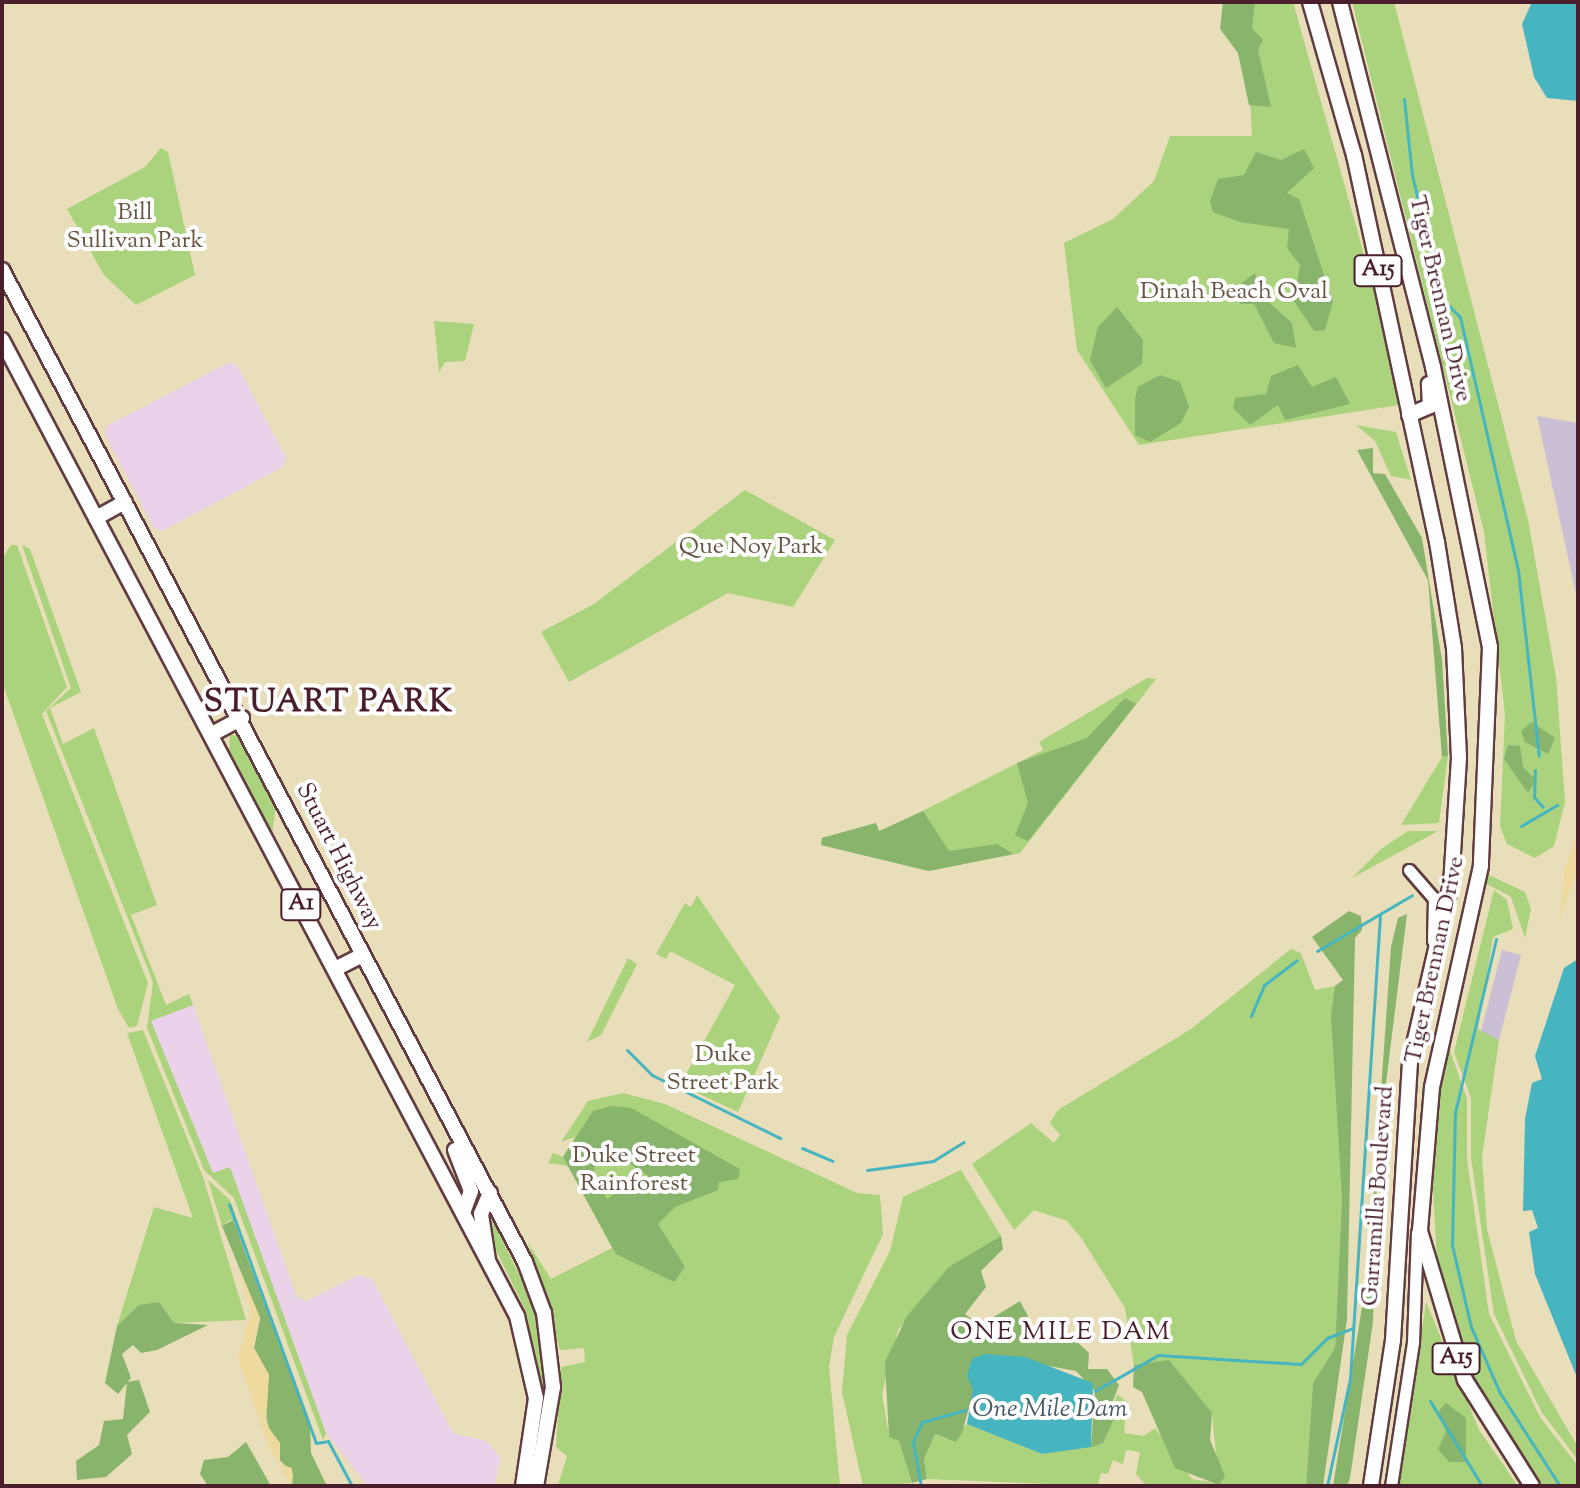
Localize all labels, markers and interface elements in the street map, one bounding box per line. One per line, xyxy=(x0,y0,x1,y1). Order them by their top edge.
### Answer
street label: Tiger Brennan Drive xyxy=(1401,193,1477,405)
park label: Bill Sullivan Park xyxy=(66,200,204,256)
road number: A15 xyxy=(1352,253,1404,289)
park label: Dinah Beach Oval xyxy=(1140,279,1328,307)
park label: Que Noy Park xyxy=(679,534,823,562)
district label: STUART PARK xyxy=(204,684,454,722)
street label: Stuart Highway xyxy=(289,779,387,935)
street label: Tiger Brennan Drive xyxy=(1400,854,1472,1066)
road number: A1 xyxy=(279,887,323,923)
park label: Duke Street Park xyxy=(667,1042,779,1098)
street label: Garramilla Boulevard xyxy=(1357,1085,1401,1307)
park label: Duke Street Rainforest xyxy=(572,1143,696,1199)
district label: ONE MILE DAM xyxy=(950,1317,1172,1349)
road number: A15 xyxy=(1430,1341,1482,1377)
water label: One Mile Dam xyxy=(972,1394,1128,1426)

